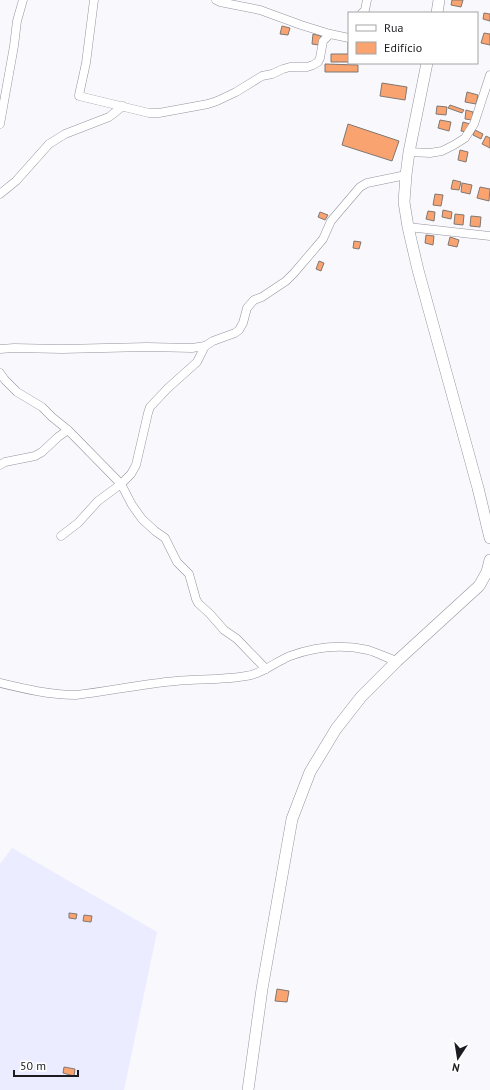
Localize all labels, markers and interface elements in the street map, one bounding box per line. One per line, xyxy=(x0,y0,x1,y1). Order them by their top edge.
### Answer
legend xyxy=(348,12,478,64)
text: Rua xyxy=(384,20,403,35)
text: Edifício xyxy=(384,40,422,55)
north arrow xyxy=(438,1038,478,1078)
scale bar xyxy=(14,1052,78,1078)
text: 50 m xyxy=(20,1058,46,1073)
text: N xyxy=(451,1060,461,1075)

